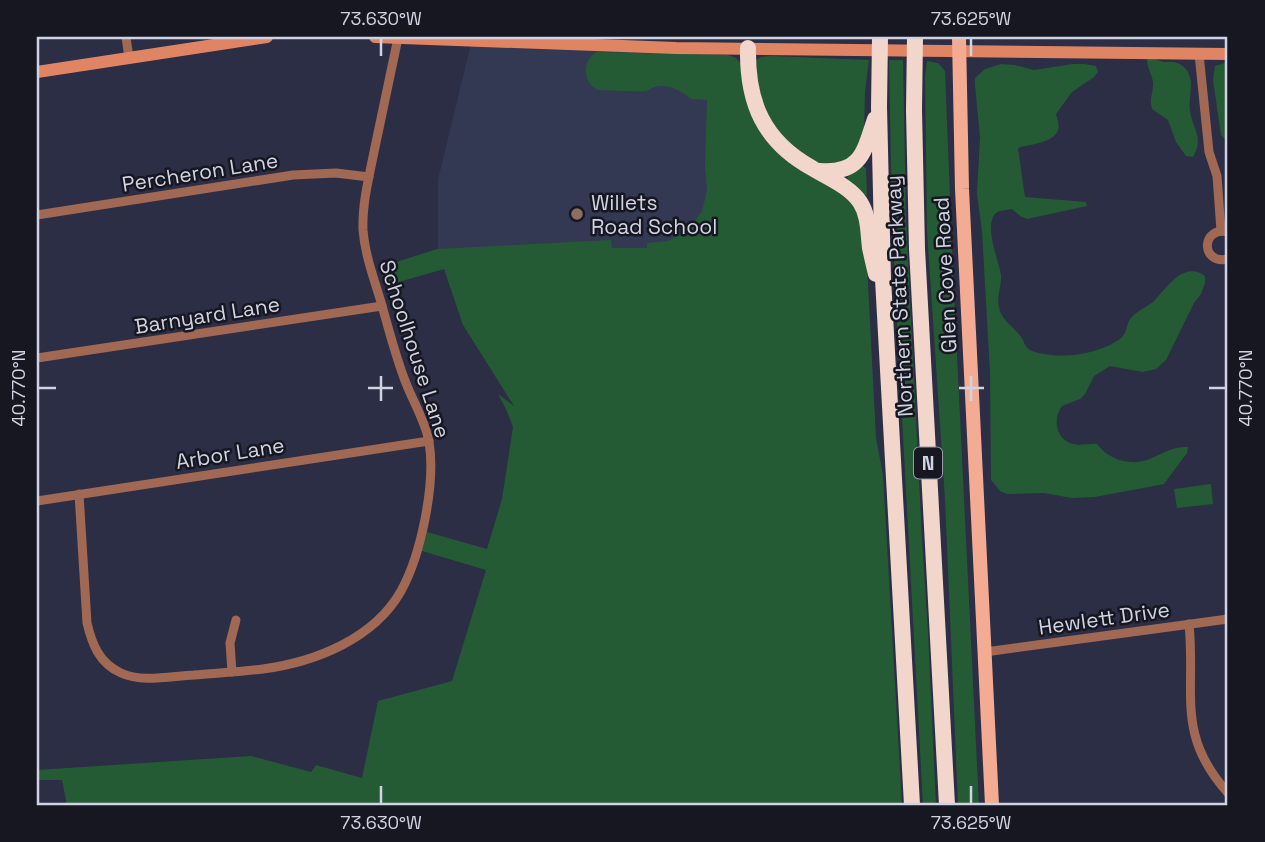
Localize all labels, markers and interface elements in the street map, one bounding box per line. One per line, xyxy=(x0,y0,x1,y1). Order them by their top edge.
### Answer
text: 73.630°W xyxy=(340,7,422,30)
text: 73.625°W xyxy=(931,7,1012,30)
street label: Percheron Lane xyxy=(120,146,280,198)
street label: Northern State Parkway xyxy=(879,174,919,418)
place label: Willets Road School xyxy=(591,189,717,240)
street label: Glen Cove Road xyxy=(927,196,963,354)
marker: Willets Road School xyxy=(569,206,585,222)
street label: Schoolhouse Lane xyxy=(373,256,457,442)
street label: Barnyard Lane xyxy=(132,290,282,340)
text: 40.770°N xyxy=(7,350,30,426)
text: 40.770°N xyxy=(1234,350,1257,426)
street label: Arbor Lane xyxy=(174,431,286,475)
road number: N xyxy=(914,447,942,478)
street label: Hewlett Drive xyxy=(1037,595,1171,641)
text: 73.630°W xyxy=(340,811,422,834)
text: 73.625°W xyxy=(931,811,1012,834)

